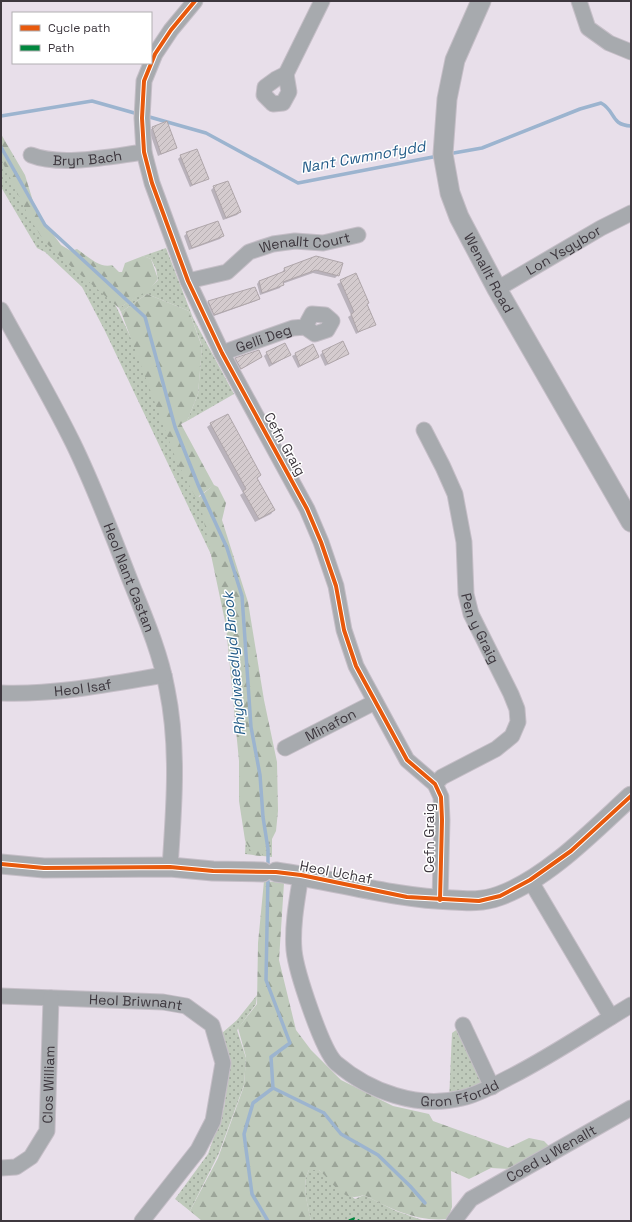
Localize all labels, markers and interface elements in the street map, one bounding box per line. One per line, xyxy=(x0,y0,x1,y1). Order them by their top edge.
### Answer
legend xyxy=(12,12,152,64)
text: Cycle path xyxy=(48,20,110,36)
text: Path xyxy=(48,40,74,56)
water label: Nant Cwmnofydd xyxy=(299,136,429,177)
street label: Bryn Bach xyxy=(52,146,123,169)
street label: Lon Ysgybor xyxy=(523,221,604,279)
street label: Wenallt Court xyxy=(257,228,352,257)
street label: Wenallt Road xyxy=(460,230,518,316)
street label: Gelli Deg xyxy=(233,320,294,357)
street label: Cefn Graig xyxy=(260,409,310,479)
street label: Heol Nant Castan xyxy=(100,520,159,635)
water label: Rhydwaedlyd Brook xyxy=(218,589,249,737)
street label: Pen y Graig xyxy=(457,591,503,667)
street label: Heol Isaf xyxy=(53,675,113,700)
street label: Minafon xyxy=(302,704,359,745)
street label: Cefn Graig xyxy=(420,803,438,873)
street label: Heol Uchaf xyxy=(298,856,374,888)
street label: Heol Briwnant xyxy=(89,990,184,1014)
street label: Clos William xyxy=(38,1045,59,1124)
street label: Gron Ffordd xyxy=(420,1075,502,1110)
street label: Coed y Wenallt xyxy=(503,1121,599,1186)

